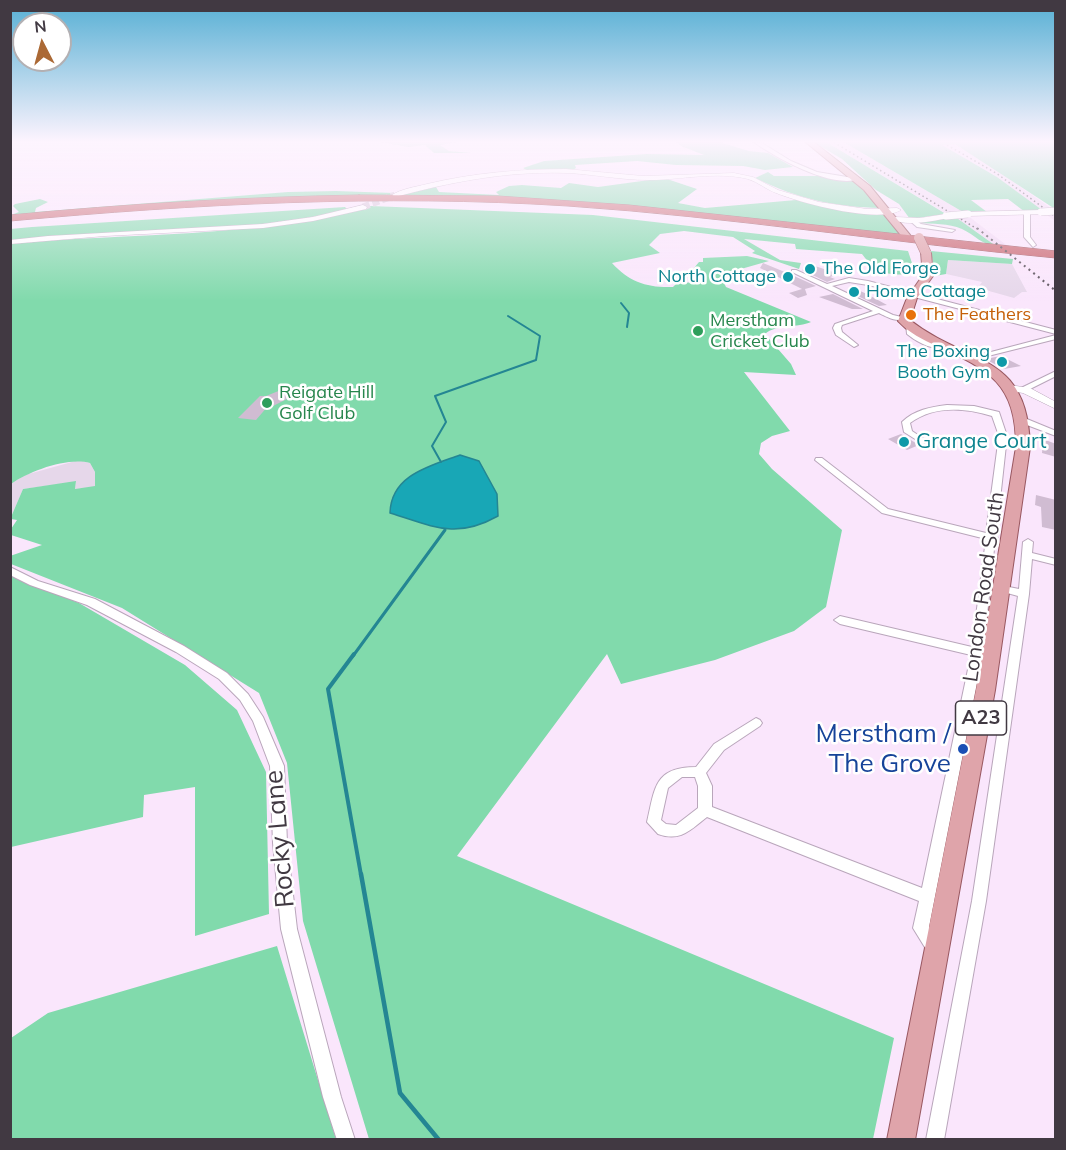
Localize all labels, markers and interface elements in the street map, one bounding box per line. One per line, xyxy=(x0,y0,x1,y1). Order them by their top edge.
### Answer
north arrow xyxy=(12,12,72,72)
text: N xyxy=(33,16,47,37)
place label: The Old Forge xyxy=(822,258,939,280)
marker: The Old Forge xyxy=(803,262,817,276)
place label: North Cottage xyxy=(658,266,776,288)
marker: North Cottage xyxy=(781,270,795,284)
place label: Home Cottage xyxy=(866,281,986,303)
marker: Home Cottage xyxy=(847,285,861,299)
place label: The Feathers xyxy=(923,304,1031,326)
marker: The Feathers xyxy=(904,308,918,322)
place label: Merstham Cricket Club xyxy=(710,310,810,352)
marker: Merstham Cricket Club xyxy=(691,324,705,338)
place label: The Boxing Booth Gym xyxy=(896,341,990,384)
marker: The Boxing Booth Gym xyxy=(995,355,1009,369)
place label: Reigate Hill Golf Club xyxy=(279,382,374,424)
marker: Reigate Hill Golf Club xyxy=(260,396,274,410)
place label: Grange Court xyxy=(916,429,1047,455)
marker: Grange Court xyxy=(897,435,911,449)
street label: London Road South xyxy=(958,490,1010,684)
road number: A23 xyxy=(956,701,1006,735)
place label: Merstham / The Grove xyxy=(815,718,951,780)
marker: Merstham / The Grove xyxy=(956,742,970,756)
street label: Rocky Lane xyxy=(258,769,302,909)

